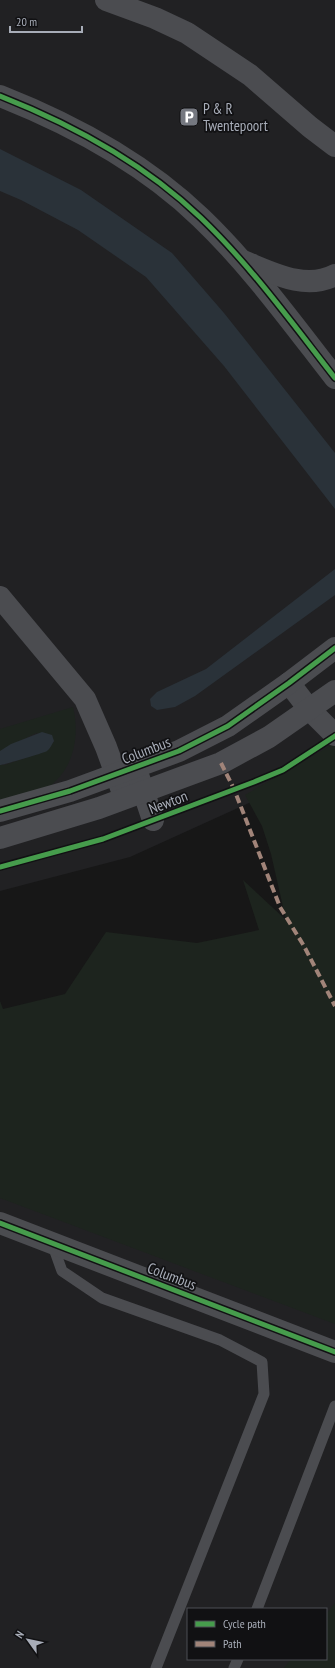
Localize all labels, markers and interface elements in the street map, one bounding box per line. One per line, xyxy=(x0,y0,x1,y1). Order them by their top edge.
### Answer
scale bar xyxy=(10,8,82,34)
text: 20 m xyxy=(16,14,37,29)
place label: P & R Twentepoort xyxy=(203,99,268,135)
parking icon: P & R Twentepoort xyxy=(178,106,200,128)
street label: Columbus xyxy=(119,732,173,768)
street label: Newton xyxy=(146,786,190,818)
street label: Columbus xyxy=(145,1258,199,1294)
legend xyxy=(187,1608,327,1660)
text: Cycle path xyxy=(223,1616,266,1631)
north arrow xyxy=(8,1620,48,1660)
text: N xyxy=(12,1628,27,1641)
text: Path xyxy=(223,1636,241,1651)

